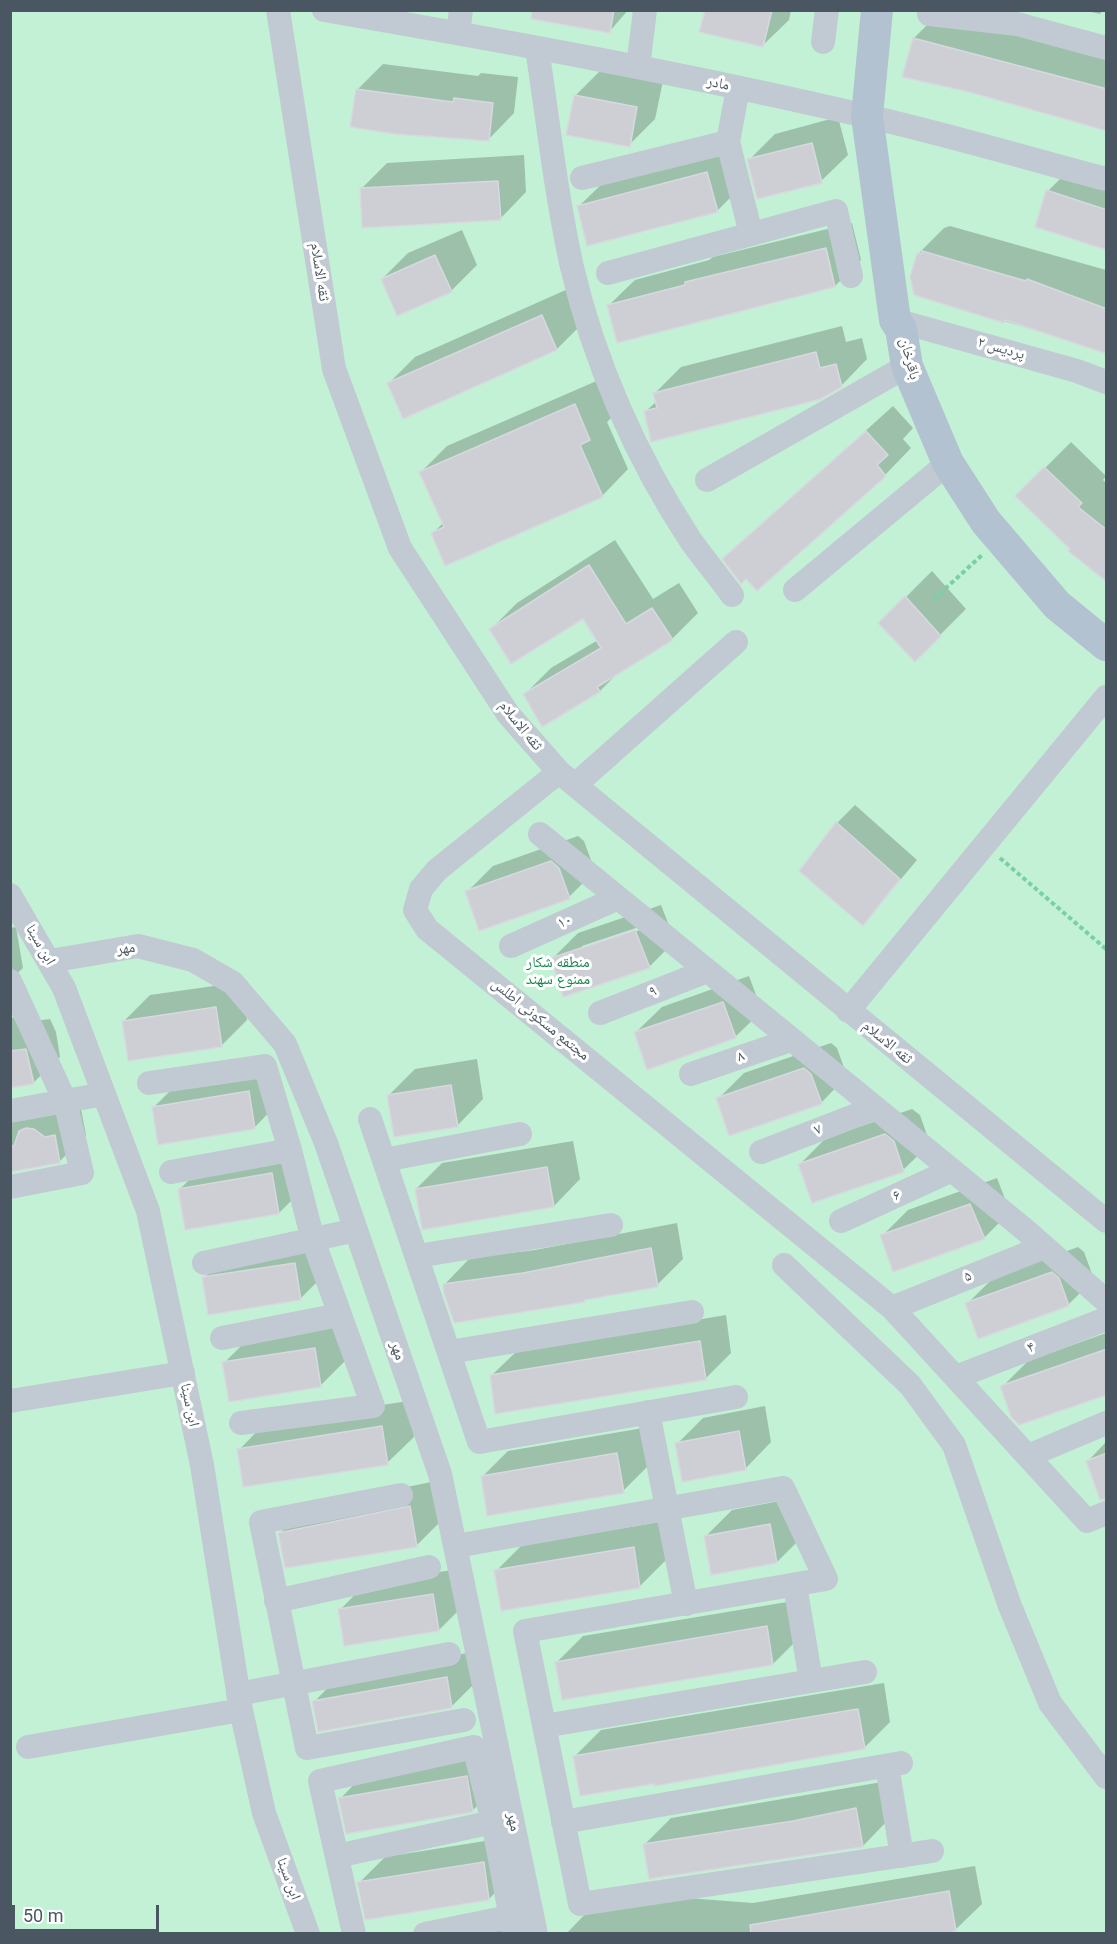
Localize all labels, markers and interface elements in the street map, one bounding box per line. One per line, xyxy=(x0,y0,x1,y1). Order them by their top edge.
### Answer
street label: مادر xyxy=(705,73,731,95)
street label: ثقه الاسلام xyxy=(305,241,333,303)
street label: پردیس ۲ xyxy=(975,334,1027,364)
street label: باقرخان xyxy=(895,336,923,382)
street label: ثقه الاسلام xyxy=(494,697,546,755)
street label: ۱۰ xyxy=(555,911,575,933)
street label: ابن سینا xyxy=(21,922,59,968)
street label: مهر xyxy=(116,939,136,959)
park label: منطقه شکار ممنوع سهند xyxy=(526,954,590,989)
street label: مجتمع مسکونی اطلس xyxy=(487,975,593,1065)
street label: ۹ xyxy=(647,982,659,1002)
street label: ثقه الاسلام xyxy=(858,1017,916,1069)
street label: ۸ xyxy=(735,1047,747,1067)
street label: ۷ xyxy=(812,1120,824,1140)
street label: ۶ xyxy=(890,1186,904,1206)
street label: ۵ xyxy=(962,1267,974,1287)
street label: ۴ xyxy=(1025,1338,1037,1358)
street label: مهر xyxy=(385,1339,409,1363)
street label: ابن سینا xyxy=(176,1382,202,1428)
street label: مهر xyxy=(502,1811,524,1833)
street label: ابن سینا xyxy=(272,1855,304,1903)
scale bar xyxy=(15,1893,162,1931)
text: 50 m xyxy=(23,1905,63,1926)

